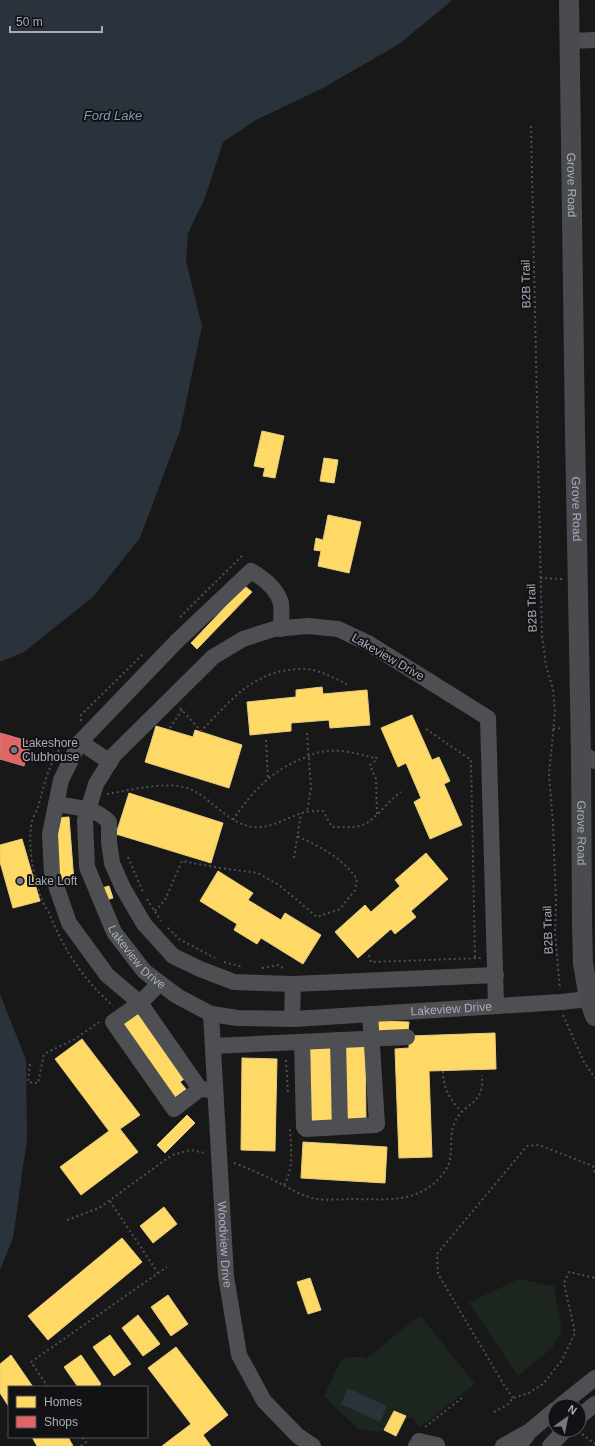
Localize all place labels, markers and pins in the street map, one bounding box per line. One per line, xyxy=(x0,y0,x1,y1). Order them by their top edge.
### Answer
place label: Lakeshore Clubhouse xyxy=(22,736,80,764)
marker: Lakeshore Clubhouse xyxy=(9,745,19,755)
place label: Lake Loft xyxy=(28,874,78,888)
marker: Lake Loft xyxy=(15,876,25,886)

